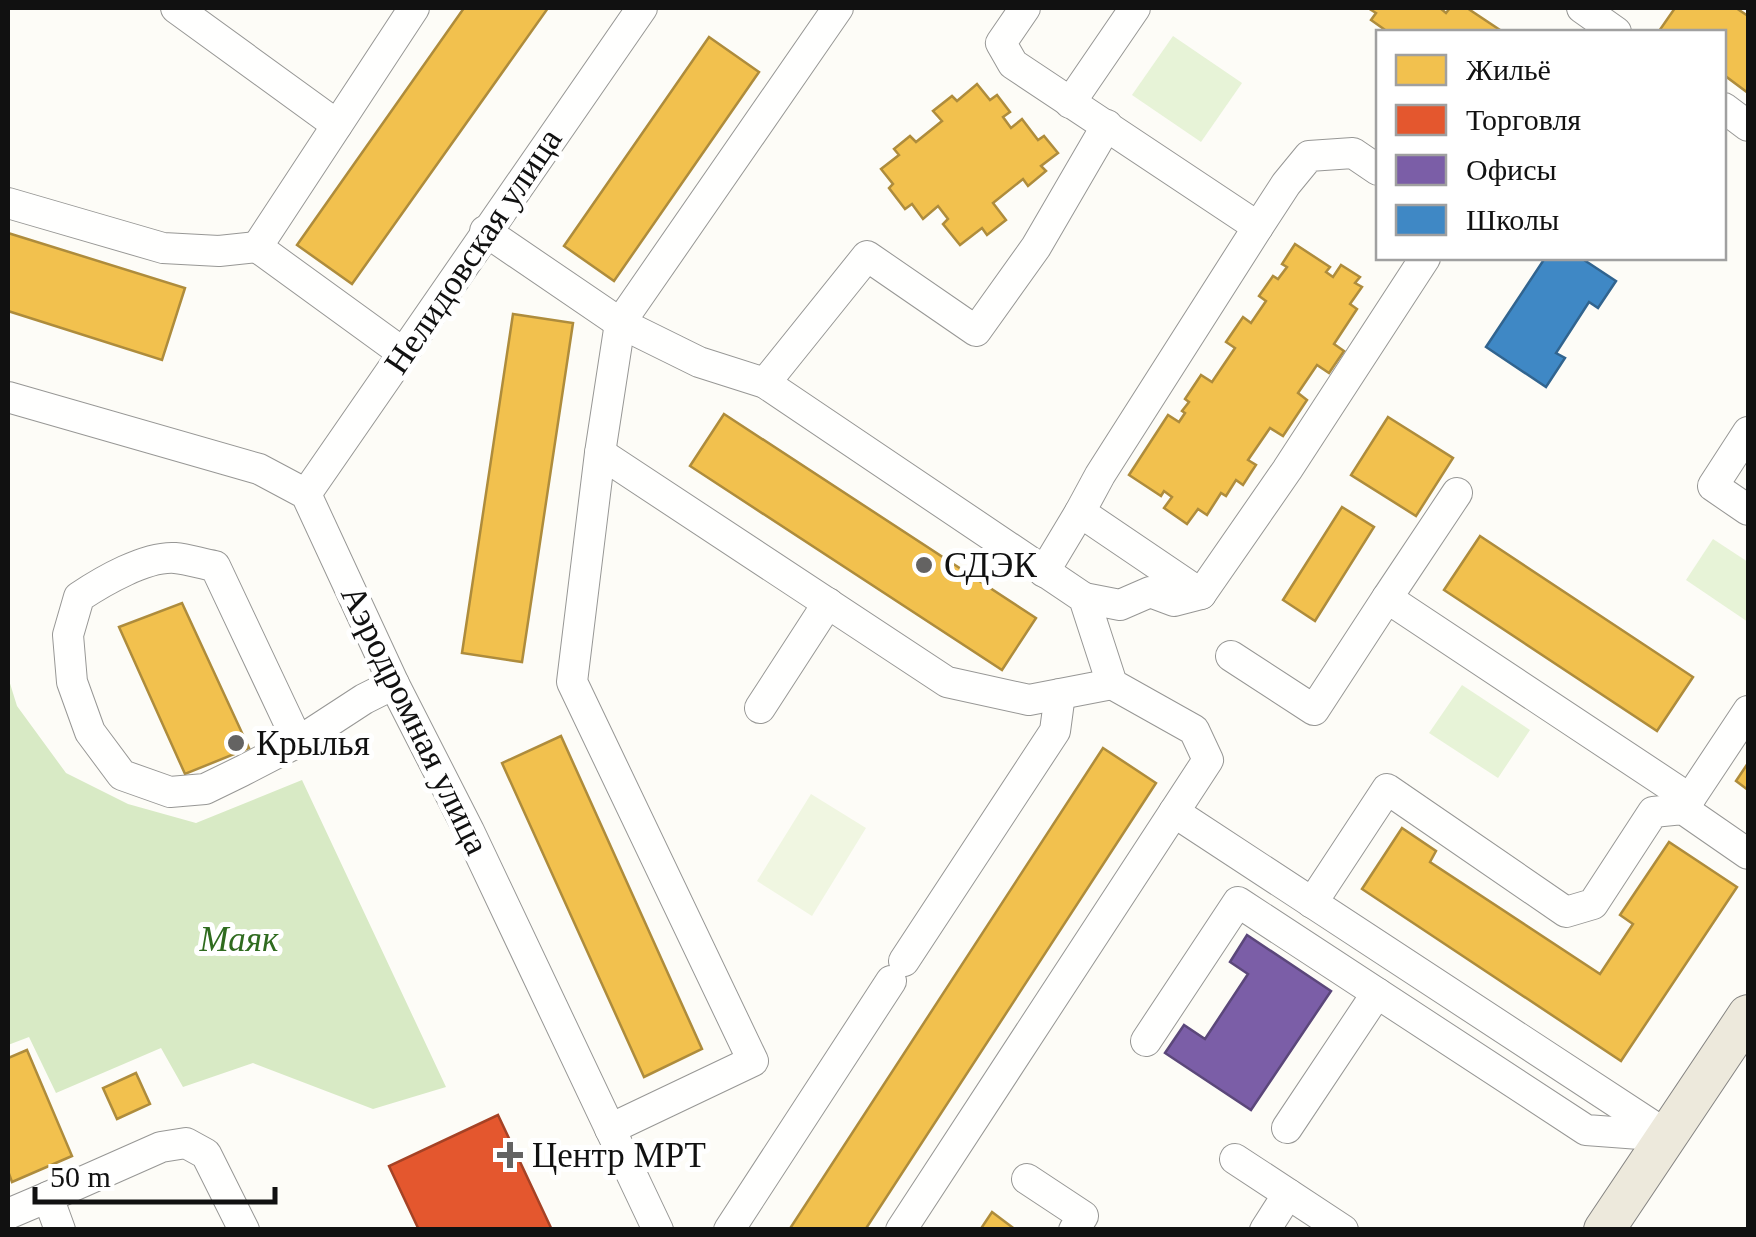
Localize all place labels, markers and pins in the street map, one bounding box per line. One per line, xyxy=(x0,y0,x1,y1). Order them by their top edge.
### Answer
place label: СДЭК xyxy=(944,546,1037,585)
marker: СДЭК xyxy=(913,554,935,576)
place label: Крылья xyxy=(256,724,370,763)
marker: Крылья xyxy=(225,732,247,754)
place label: Центр МРТ xyxy=(532,1136,706,1175)
marker: Центр МРТ xyxy=(497,1142,523,1168)

